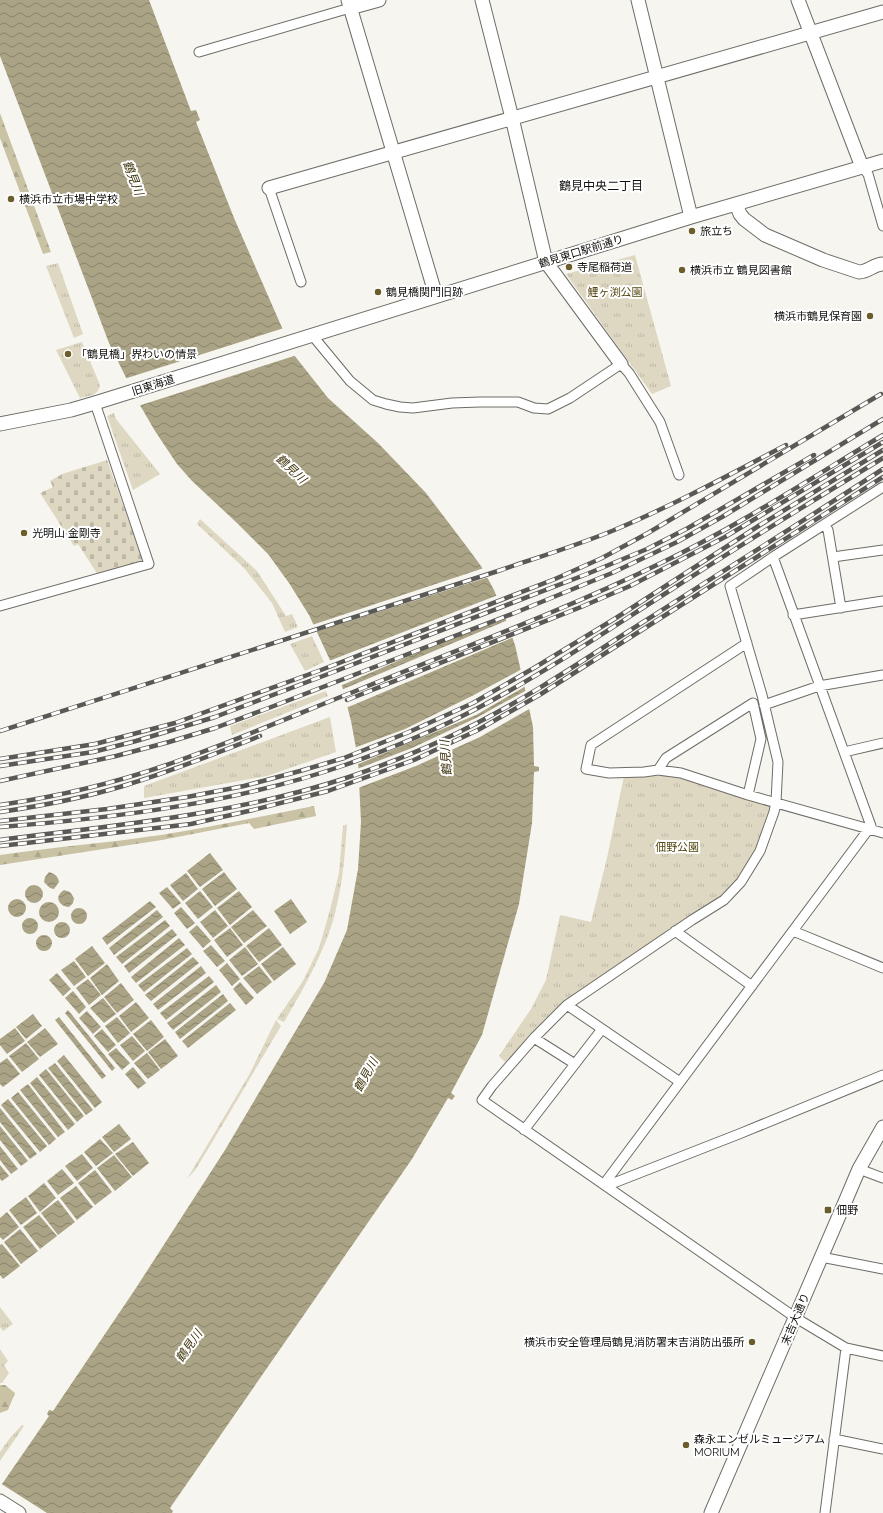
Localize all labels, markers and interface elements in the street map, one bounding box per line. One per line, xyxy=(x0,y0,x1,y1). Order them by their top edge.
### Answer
water label: 鶴見川 xyxy=(120,159,147,199)
district label: 鶴見中央二丁目 xyxy=(559,179,643,193)
place label: 横浜市立市場中学校 xyxy=(19,193,118,206)
marker: 横浜市立市場中学校 xyxy=(6,194,16,204)
place label: 旅立ち xyxy=(700,225,733,238)
marker: 旅立ち xyxy=(687,226,697,236)
street label: 鶴見東口駅前通り xyxy=(537,232,625,271)
place label: 寺尾稲荷道 xyxy=(577,261,632,274)
marker: 寺尾稲荷道 xyxy=(564,262,574,272)
place label: 横浜市立 鶴見図書館 xyxy=(690,264,792,277)
marker: 横浜市立 鶴見図書館 xyxy=(677,265,687,275)
place label: 鶴見橋関門旧跡 xyxy=(386,286,463,299)
park label: 鯉ヶ渕公園 xyxy=(588,286,643,299)
marker: 鶴見橋関門旧跡 xyxy=(373,287,383,297)
place label: 横浜市鶴見保育園 xyxy=(774,310,862,323)
marker: 横浜市鶴見保育園 xyxy=(865,311,875,321)
place label: 「鶴見橋」界わいの情景 xyxy=(76,348,197,361)
marker: 「鶴見橋」界わいの情景 xyxy=(63,349,73,359)
street label: 旧東海道 xyxy=(130,372,176,398)
water label: 鶴見川 xyxy=(273,452,310,488)
place label: 光明山 金剛寺 xyxy=(32,527,101,540)
marker: 光明山 金剛寺 xyxy=(19,528,29,538)
water label: 鶴見川 xyxy=(437,737,455,777)
park label: 佃野公園 xyxy=(655,841,699,854)
water label: 鶴見川 xyxy=(351,1054,382,1094)
place label: 佃野 xyxy=(836,1204,858,1217)
marker: 佃野 xyxy=(823,1205,833,1215)
street label: 末吉大通り xyxy=(779,1291,812,1347)
water label: 鶴見川 xyxy=(173,1326,206,1365)
place label: 横浜市安全管理局鶴見消防署末吉消防出張所 xyxy=(524,1336,745,1349)
marker: 横浜市安全管理局鶴見消防署末吉消防出張所 xyxy=(747,1337,757,1347)
place label: 森永エンゼルミュージアム MORIUM xyxy=(694,1433,825,1459)
marker: 森永エンゼルミュージアム MORIUM xyxy=(681,1440,691,1450)

